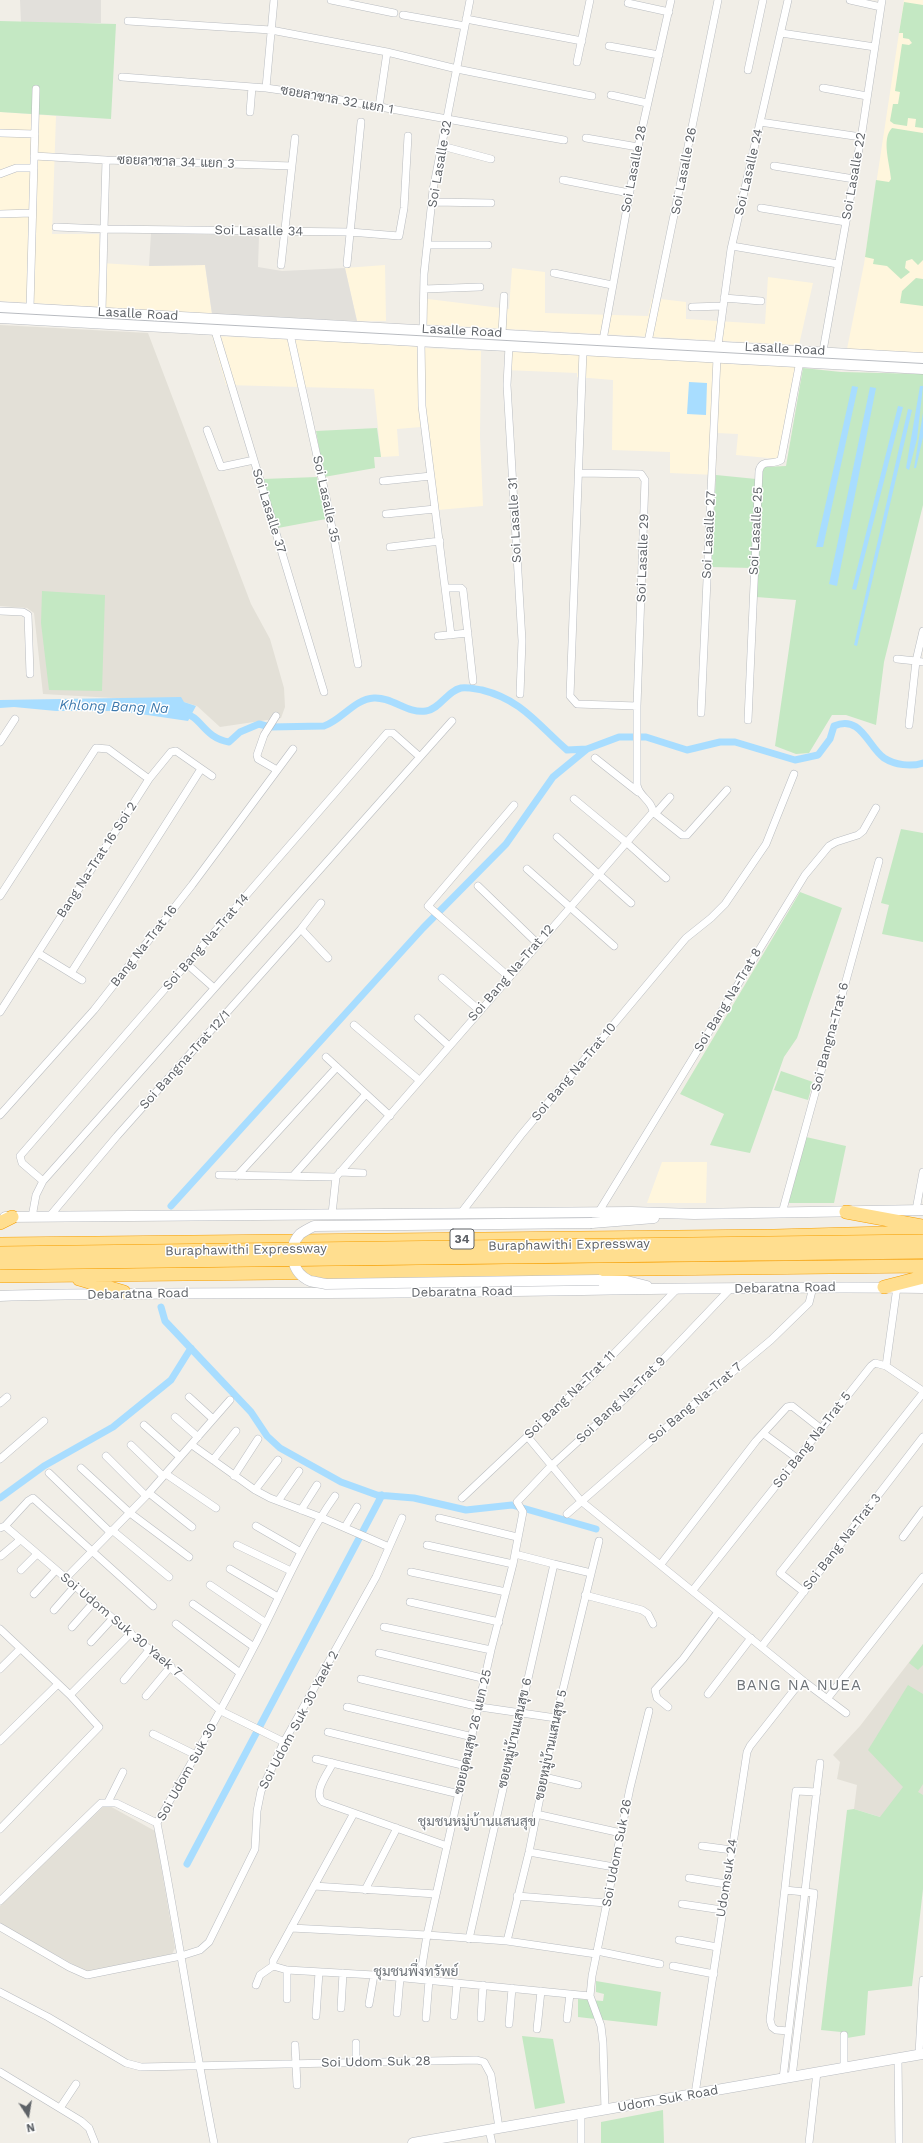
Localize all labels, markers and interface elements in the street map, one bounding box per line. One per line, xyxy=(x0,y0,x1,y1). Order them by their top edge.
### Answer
street label: ซอยลาซาล 32 แยก 1 xyxy=(279,82,395,118)
street label: Soi Lasalle 32 xyxy=(425,119,455,209)
street label: Soi Lasalle 28 xyxy=(618,124,650,214)
street label: Soi Lasalle 26 xyxy=(668,126,700,216)
street label: Soi Lasalle 24 xyxy=(731,127,767,217)
street label: Soi Lasalle 22 xyxy=(839,131,869,221)
street label: ซอยลาซาล 34 แยก 3 xyxy=(117,152,235,172)
street label: Soi Lasalle 34 xyxy=(214,222,304,240)
street label: Lasalle Road xyxy=(97,304,179,324)
street label: Lasalle Road xyxy=(421,321,503,341)
street label: Lasalle Road xyxy=(744,339,826,359)
street label: Soi Lasalle 35 xyxy=(309,454,343,544)
street label: Soi Lasalle 37 xyxy=(249,467,289,555)
street label: Soi Lasalle 31 xyxy=(505,477,525,563)
street label: Soi Lasalle 25 xyxy=(746,486,766,576)
street label: Soi Lasalle 27 xyxy=(699,491,719,579)
street label: Soi Lasalle 29 xyxy=(634,513,652,603)
water label: Khlong Bang Na xyxy=(59,697,169,717)
street label: Bang Na-Trat 16 Soi 2 xyxy=(54,799,140,921)
street label: Soi Bang Na-Trat 14 xyxy=(160,890,252,994)
street label: Bang Na-Trat 16 xyxy=(107,902,181,990)
street label: Soi Bang Na-Trat 12 xyxy=(465,921,557,1025)
street label: Soi Bang Na-Trat 8 xyxy=(691,945,765,1055)
street label: Soi Bangna-Trat 6 xyxy=(808,981,852,1093)
street label: Soi Bangna-Trat 12/1 xyxy=(136,1007,234,1113)
street label: Soi Bang Na-Trat 10 xyxy=(528,1020,620,1124)
road number: 34 xyxy=(450,1229,474,1249)
street label: Buraphawithi Expressway xyxy=(488,1236,650,1254)
street label: Buraphawithi Expressway xyxy=(165,1241,327,1259)
street label: Debaratna Road xyxy=(734,1279,836,1297)
street label: Debaratna Road xyxy=(411,1283,513,1301)
street label: Debaratna Road xyxy=(87,1285,189,1303)
street label: Soi Bang Na-Trat 11 xyxy=(521,1348,619,1442)
street label: Soi Bang Na-Trat 9 xyxy=(573,1353,669,1447)
street label: Soi Bang Na-Trat 7 xyxy=(645,1359,745,1447)
street label: Soi Bang Na-Trat 5 xyxy=(770,1389,854,1491)
street label: Soi Bang Na-Trat 3 xyxy=(800,1491,884,1593)
street label: Soi Udom Suk 30 Yaek 7 xyxy=(57,1569,185,1681)
street label: Soi Udom Suk 30 Yaek 2 xyxy=(256,1648,342,1792)
street label: ซอยอุดมสุข 26 แยก 25 xyxy=(451,1668,495,1796)
street label: ซอยหมู่บ้านแสนสุข 6 xyxy=(495,1676,535,1790)
district label: BANG NA NUEA xyxy=(736,1677,862,1695)
street label: ซอยหมู่บ้านแสนสุข 5 xyxy=(532,1688,570,1802)
street label: Soi Udom Suk 30 xyxy=(154,1720,220,1824)
street label: Soi Udom Suk 26 xyxy=(599,1798,635,1908)
district label: ชุมชนหมู่บ้านแสนสุข xyxy=(418,1814,536,1830)
street label: Udomsuk 24 xyxy=(713,1838,741,1918)
district label: ชุมชนพึ่งทรัพย์ xyxy=(374,1964,458,1980)
street label: Soi Udom Suk 28 xyxy=(321,2053,431,2071)
street label: Udom Suk Road xyxy=(617,2082,719,2116)
north arrow xyxy=(8,2095,48,2135)
text: N xyxy=(25,2120,36,2134)

